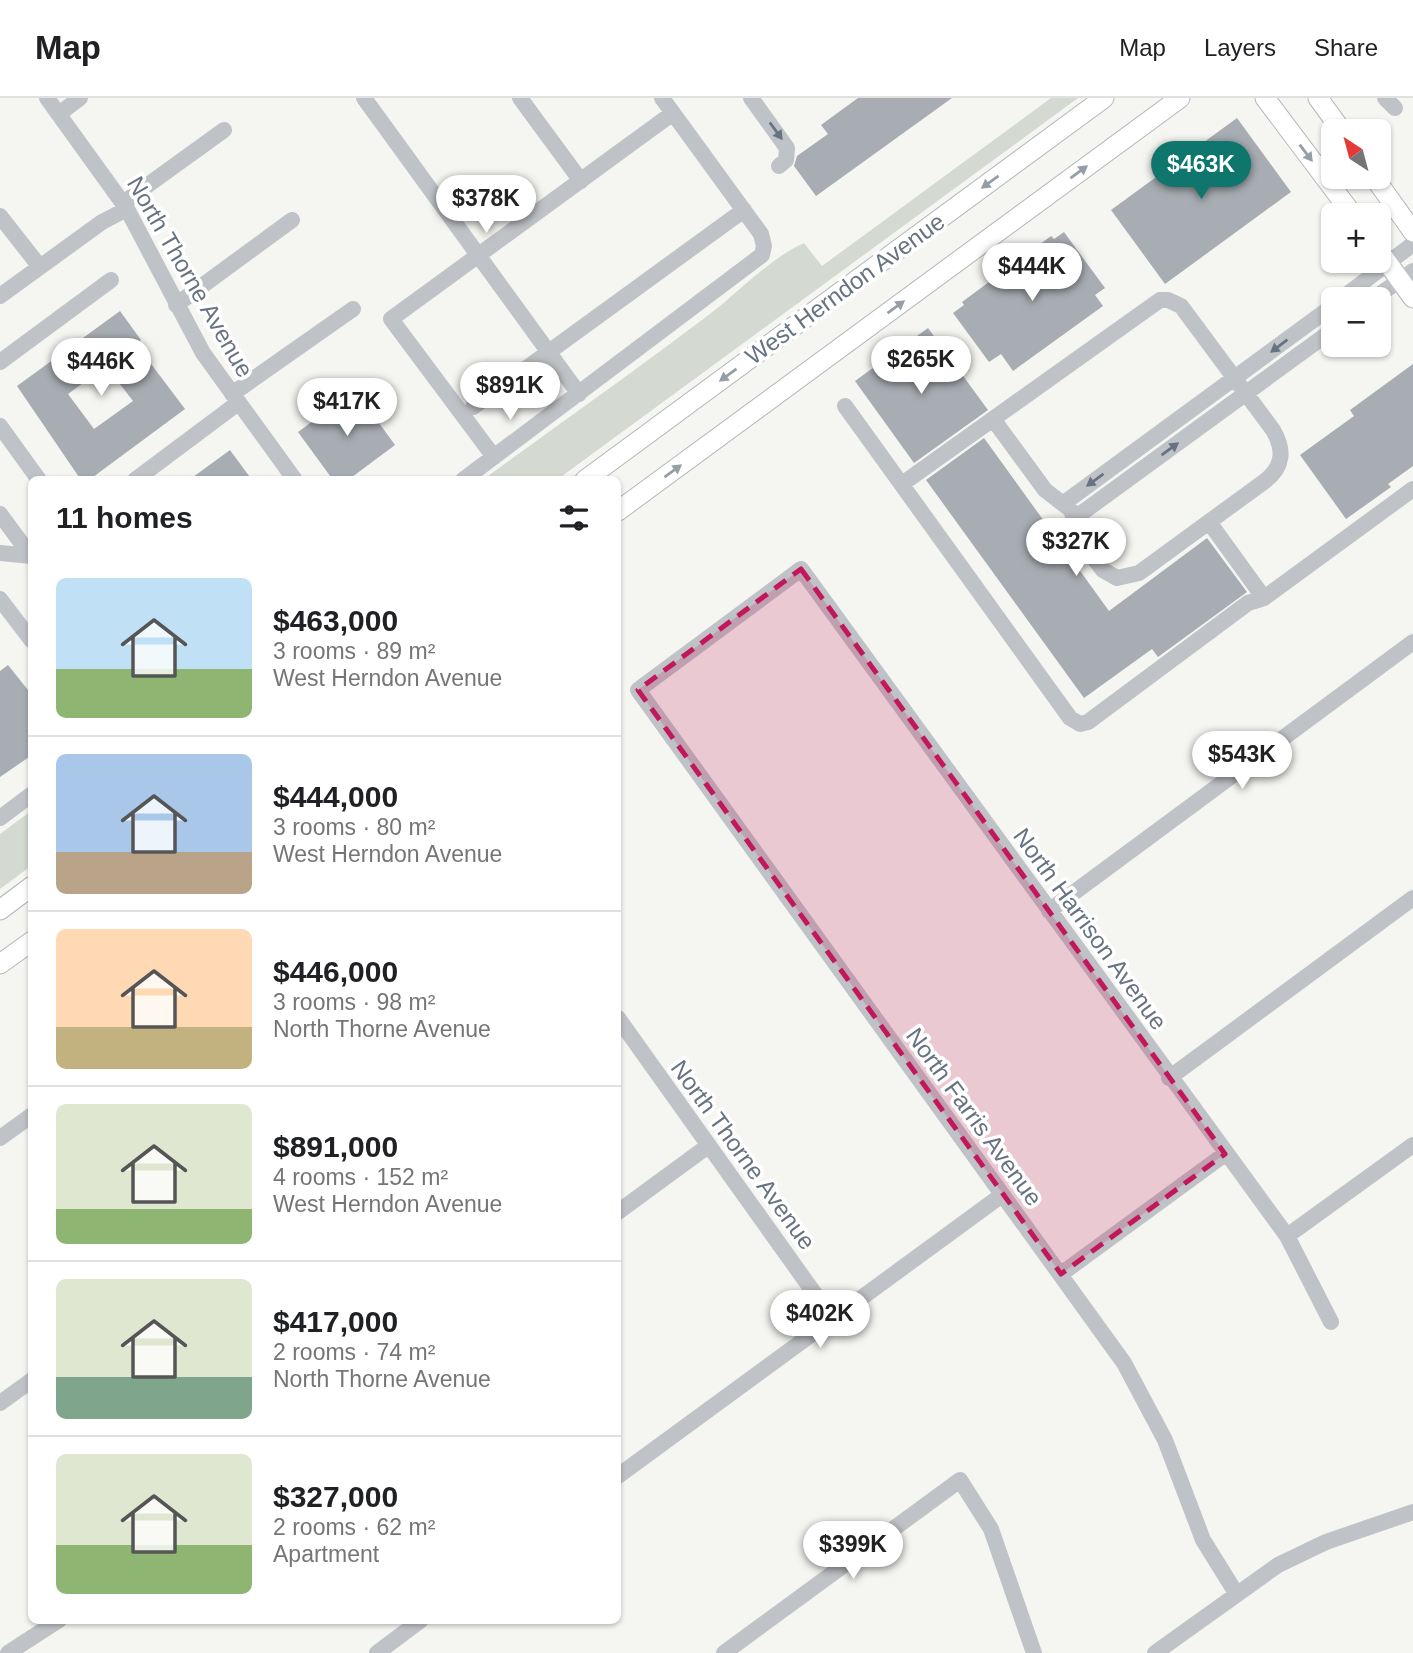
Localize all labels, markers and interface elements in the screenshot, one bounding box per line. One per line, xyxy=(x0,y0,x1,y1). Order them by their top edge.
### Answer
text: Map xyxy=(35,29,101,66)
text: Map xyxy=(1119,34,1166,61)
text: Layers xyxy=(1204,34,1276,61)
text: Share xyxy=(1314,34,1378,61)
north arrow xyxy=(1321,119,1391,189)
map controls xyxy=(1321,119,1391,357)
one-way arrow xyxy=(768,122,783,140)
pin: $463K xyxy=(1152,141,1250,201)
one-way arrow xyxy=(1299,144,1313,162)
text: $463K xyxy=(1167,151,1235,177)
one-way arrow xyxy=(1070,166,1088,180)
street label: North Thorne Avenue xyxy=(122,172,259,382)
one-way arrow xyxy=(981,175,999,189)
pin: $378K xyxy=(437,176,535,235)
text: $378K xyxy=(452,185,520,211)
button: + xyxy=(1321,203,1391,273)
street label: West Herndon Avenue xyxy=(740,207,949,370)
pin: $444K xyxy=(983,244,1081,303)
text: $444K xyxy=(998,253,1066,279)
button: − xyxy=(1321,287,1391,357)
one-way arrow xyxy=(887,300,905,314)
pin: $265K xyxy=(872,336,970,396)
pin: $446K xyxy=(52,338,150,398)
one-way arrow xyxy=(1270,338,1288,352)
text: $265K xyxy=(887,346,955,372)
text: $446K xyxy=(67,348,135,374)
pin: $891K xyxy=(461,362,559,422)
one-way arrow xyxy=(719,367,737,381)
text: $891K xyxy=(476,372,544,398)
pin: $417K xyxy=(298,378,396,438)
text: $417K xyxy=(313,388,381,414)
one-way arrow xyxy=(1160,442,1178,457)
one-way arrow xyxy=(664,464,682,478)
one-way arrow xyxy=(1086,473,1104,487)
icon: filters xyxy=(555,499,593,537)
text: 11 homes xyxy=(56,501,193,534)
pin: $327K xyxy=(1027,518,1125,578)
text: $327K xyxy=(1042,528,1110,554)
text: $463,000 xyxy=(273,604,398,637)
icon: home xyxy=(112,606,196,690)
text: 3 rooms · 89 m² xyxy=(273,638,435,664)
text: West Herndon Avenue xyxy=(273,665,502,691)
pin: $543K xyxy=(1193,732,1291,791)
text: $543K xyxy=(1208,741,1276,767)
text: $444,000 xyxy=(273,780,398,813)
icon: home xyxy=(112,782,196,866)
text: 3 rooms · 80 m² xyxy=(273,814,435,840)
street label: North Harrison Avenue xyxy=(1008,823,1173,1035)
text: West Herndon Avenue xyxy=(273,841,502,867)
text: $446,000 xyxy=(273,955,398,988)
icon: home xyxy=(112,957,196,1041)
text: 3 rooms · 98 m² xyxy=(273,989,435,1015)
text: North Thorne Avenue xyxy=(273,1016,491,1042)
street label: North Farris Avenue xyxy=(901,1023,1048,1211)
street label: North Thorne Avenue xyxy=(666,1055,821,1255)
text: $891,000 xyxy=(273,1130,398,1163)
icon: home xyxy=(112,1132,196,1216)
text: 4 rooms · 152 m² xyxy=(273,1164,448,1190)
text: West Herndon Avenue xyxy=(273,1191,502,1217)
pin: $402K xyxy=(771,1290,869,1350)
text: $402K xyxy=(786,1300,854,1326)
text: $417,000 xyxy=(273,1305,398,1338)
icon: home xyxy=(112,1307,196,1391)
text: 2 rooms · 74 m² xyxy=(273,1339,435,1365)
text: North Thorne Avenue xyxy=(273,1366,491,1392)
text: $327,000 xyxy=(273,1480,398,1513)
icon: home xyxy=(112,1482,196,1566)
text: 2 rooms · 62 m² xyxy=(273,1514,435,1540)
pin: $399K xyxy=(804,1522,902,1581)
text: $399K xyxy=(819,1531,887,1557)
text: Apartment xyxy=(273,1541,379,1567)

